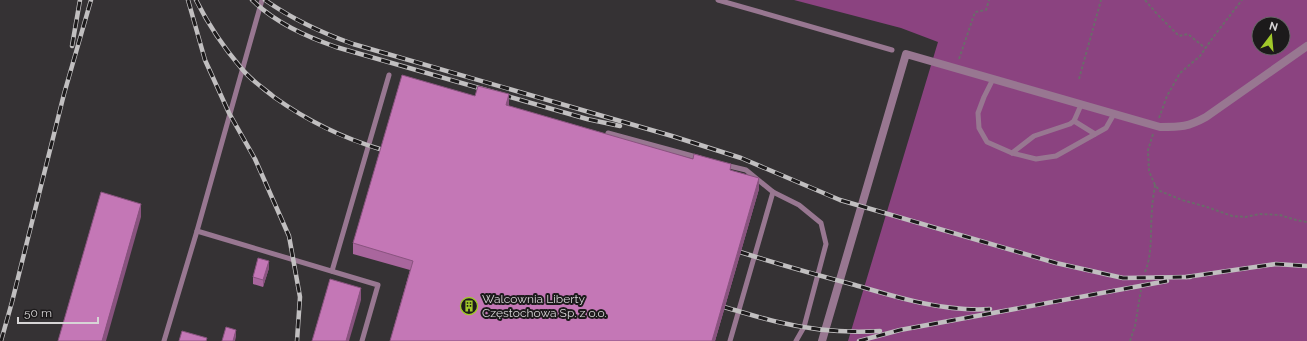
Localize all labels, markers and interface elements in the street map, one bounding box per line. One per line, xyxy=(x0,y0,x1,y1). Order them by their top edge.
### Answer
north arrow xyxy=(1251,16,1291,56)
text: N xyxy=(1268,19,1279,34)
place label: Walcownia Liberty Częstochowa Sp. z o.o. xyxy=(482,292,607,320)
building icon: Walcownia Liberty Częstochowa Sp. z o.o. xyxy=(459,296,479,316)
scale bar xyxy=(18,299,98,325)
text: 50 m xyxy=(24,306,52,320)

